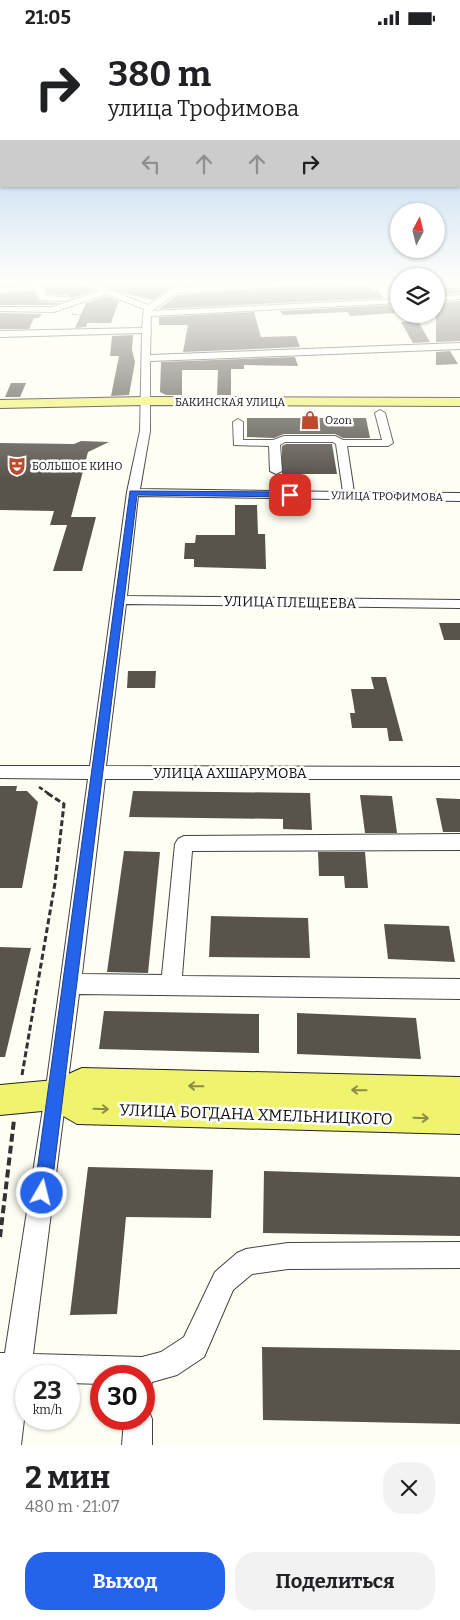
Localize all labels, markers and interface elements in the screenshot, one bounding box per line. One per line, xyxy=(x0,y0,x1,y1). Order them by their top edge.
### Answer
text: 21:05 xyxy=(25,6,71,29)
text: 380 m xyxy=(108,53,211,95)
icon: right xyxy=(25,55,90,120)
text: улица Трофимова xyxy=(108,95,299,122)
icon: left xyxy=(137,150,165,178)
icon: ahead xyxy=(190,150,218,178)
icon: ahead xyxy=(243,150,271,178)
icon: right xyxy=(296,150,324,178)
north arrow xyxy=(390,203,445,257)
map controls xyxy=(390,203,445,323)
button: layers xyxy=(390,268,445,323)
street label: БАКИНСКАЯ УЛИЦА xyxy=(175,396,285,409)
shop icon: Ozon xyxy=(299,409,321,431)
place label: Ozon xyxy=(325,414,352,427)
theatre icon: БОЛЬШОЕ КИНО xyxy=(6,455,28,477)
place label: БОЛЬШОЕ КИНО xyxy=(32,460,123,473)
pin xyxy=(269,474,311,516)
icon: arrive xyxy=(276,481,304,509)
street label: УЛИЦА ТРОФИМОВА xyxy=(331,489,443,504)
street label: УЛИЦА ПЛЕЩЕЕВА xyxy=(224,593,356,612)
street label: УЛИЦА АХШАРУМОВА xyxy=(153,765,307,782)
one-way arrow xyxy=(189,1081,205,1090)
one-way arrow xyxy=(351,1085,367,1094)
street label: УЛИЦА БОГДАНА ХМЕЛЬНИЦКОГО xyxy=(119,1100,393,1129)
one-way arrow xyxy=(93,1105,109,1114)
one-way arrow xyxy=(412,1113,429,1123)
position arrow xyxy=(15,1166,67,1218)
speed limit sign: 30 xyxy=(90,1365,155,1430)
text: 23 xyxy=(33,1376,62,1406)
text: km/h xyxy=(33,1403,62,1417)
text: 2 мин xyxy=(25,1460,110,1496)
button: close xyxy=(383,1462,435,1514)
text: 480 m · 21:07 xyxy=(25,1497,119,1516)
button: Выход xyxy=(25,1552,225,1610)
button: Поделиться xyxy=(235,1552,435,1610)

